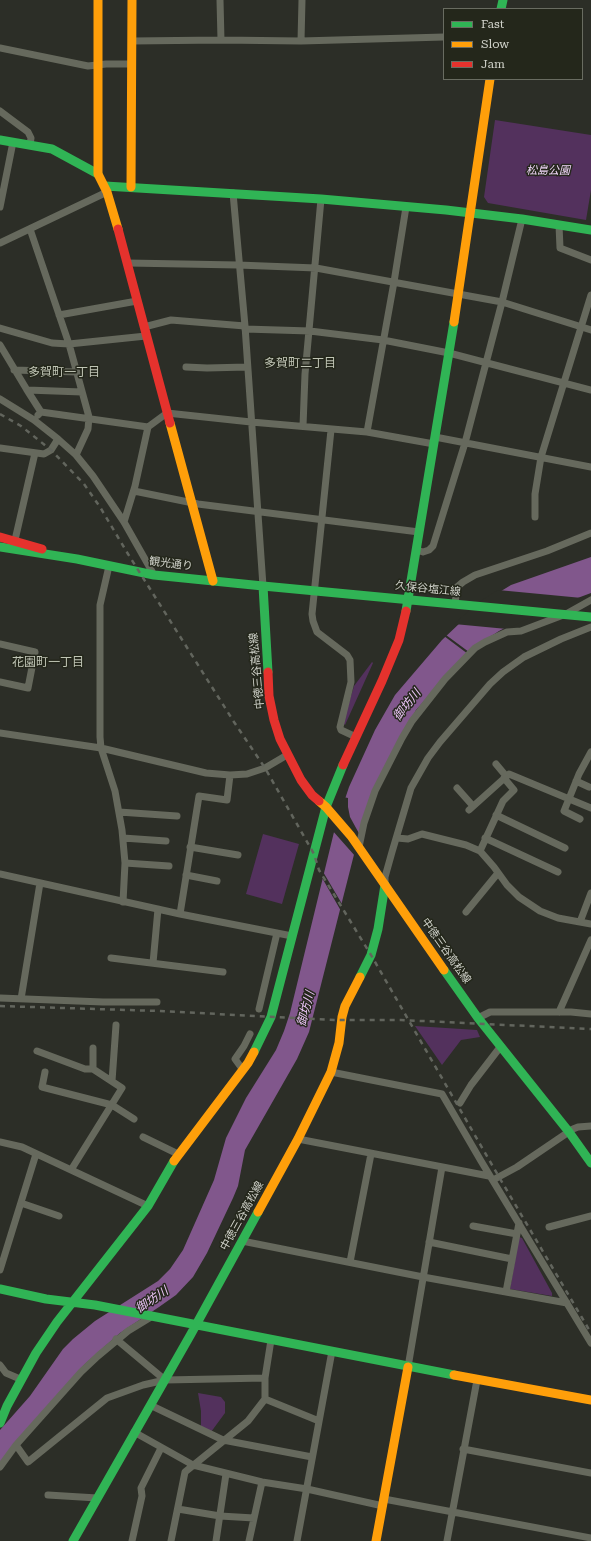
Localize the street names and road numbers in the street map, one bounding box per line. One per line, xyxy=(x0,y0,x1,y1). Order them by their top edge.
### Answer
street label: 観光通り xyxy=(148,555,194,573)
street label: 久保谷塩江線 xyxy=(394,579,462,599)
street label: 中徳三谷高松線 xyxy=(247,632,267,710)
street label: 中徳三谷高松線 xyxy=(419,916,473,986)
street label: 中徳三谷高松線 xyxy=(218,1179,266,1253)

